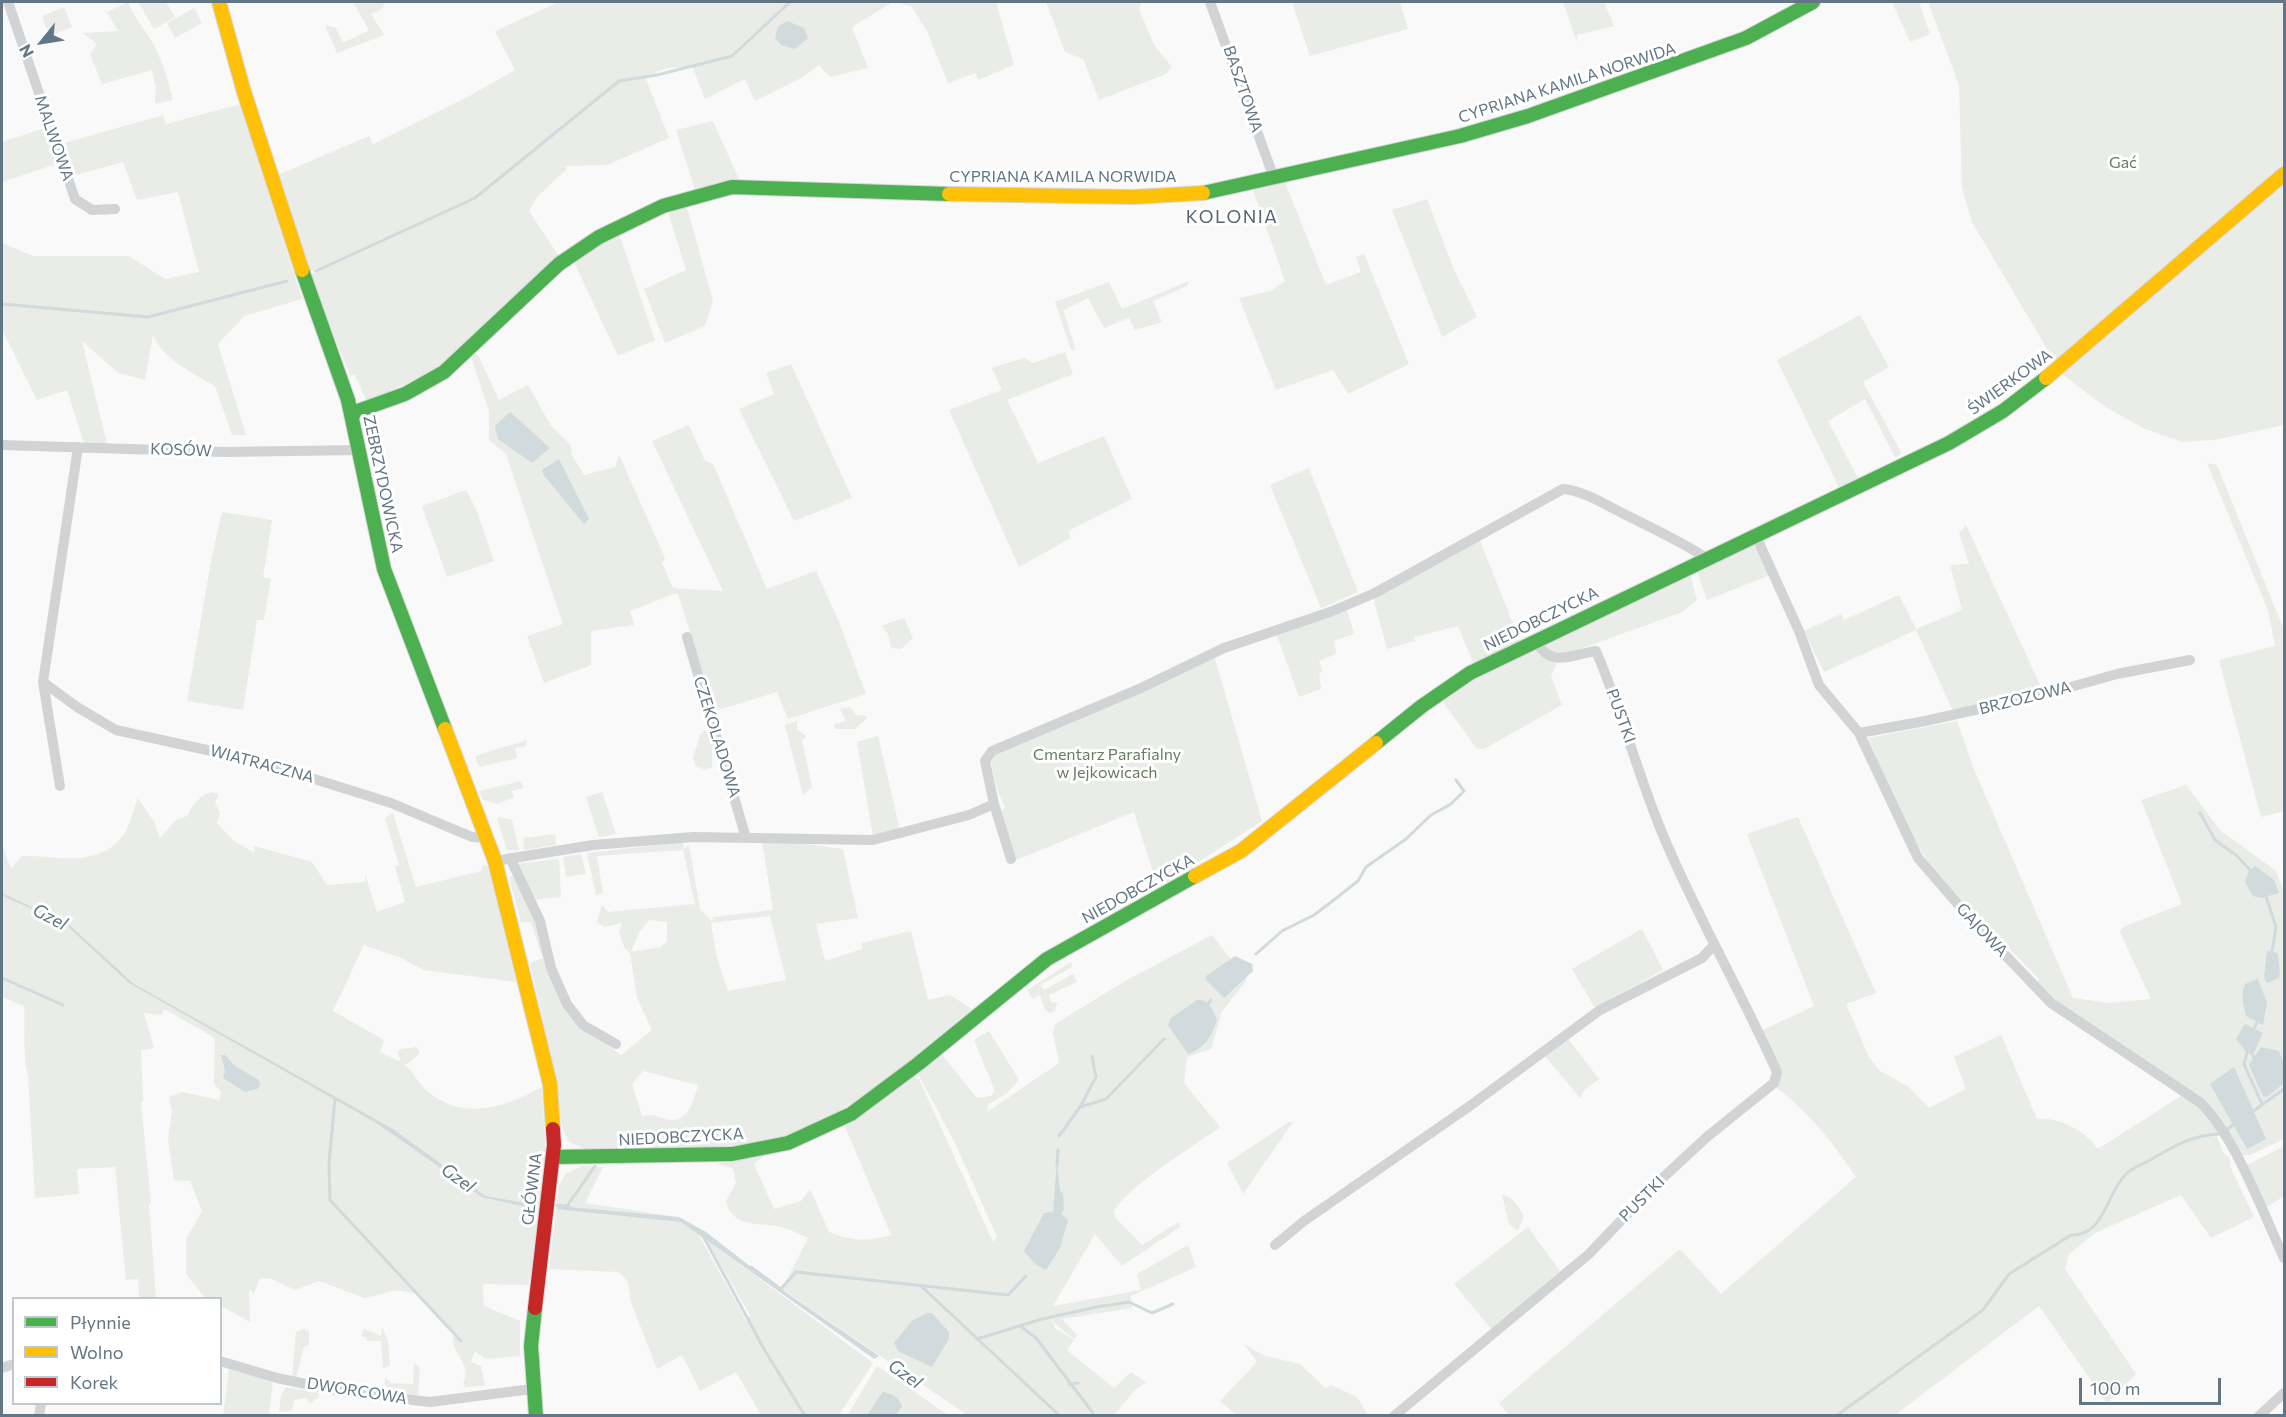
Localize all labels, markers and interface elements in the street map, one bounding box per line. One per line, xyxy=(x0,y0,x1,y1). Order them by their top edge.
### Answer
north arrow xyxy=(12,12,72,72)
street label: CYPRIANA KAMILA NORWIDA xyxy=(1456,39,1678,127)
text: N xyxy=(15,41,37,61)
street label: BASZTOWA xyxy=(1219,43,1267,135)
street label: MALWOWA xyxy=(30,93,78,183)
park label: Gać xyxy=(2109,153,2137,173)
street label: CYPRIANA KAMILA NORWIDA xyxy=(949,167,1177,187)
district label: KOLONIA xyxy=(1186,206,1278,228)
street label: ŚWIERKOWA xyxy=(1964,345,2056,419)
street label: ZEBRZYDOWICKA xyxy=(359,413,407,555)
street label: KOSÓW xyxy=(150,439,212,461)
street label: NIEDOBCZYCKA xyxy=(1480,583,1602,655)
street label: CZEKOLADOWA xyxy=(689,674,745,800)
street label: BRZOZOWA xyxy=(1977,677,2073,719)
street label: PUSTKI xyxy=(1602,686,1640,746)
street label: WIATRACZNA xyxy=(208,741,316,787)
park label: Cmentarz Parafialny w Jejkowicach xyxy=(1033,745,1181,783)
street label: NIEDOBCZYCKA xyxy=(1078,850,1198,928)
water label: Gzel xyxy=(29,899,71,935)
street label: GAJOWA xyxy=(1952,899,2012,961)
street label: NIEDOBCZYCKA xyxy=(618,1124,744,1150)
street label: GŁÓWNA xyxy=(518,1152,546,1226)
water label: Gzel xyxy=(437,1159,479,1197)
street label: PUSTKI xyxy=(1615,1172,1669,1226)
legend xyxy=(12,1297,222,1405)
text: Płynnie xyxy=(70,1311,131,1333)
text: Wolno xyxy=(70,1341,124,1363)
water label: Gzel xyxy=(884,1355,926,1393)
scale bar xyxy=(2082,1366,2224,1404)
text: Korek xyxy=(70,1371,118,1393)
street label: DWORCOWA xyxy=(306,1374,408,1408)
text: 100 m xyxy=(2090,1377,2140,1399)

